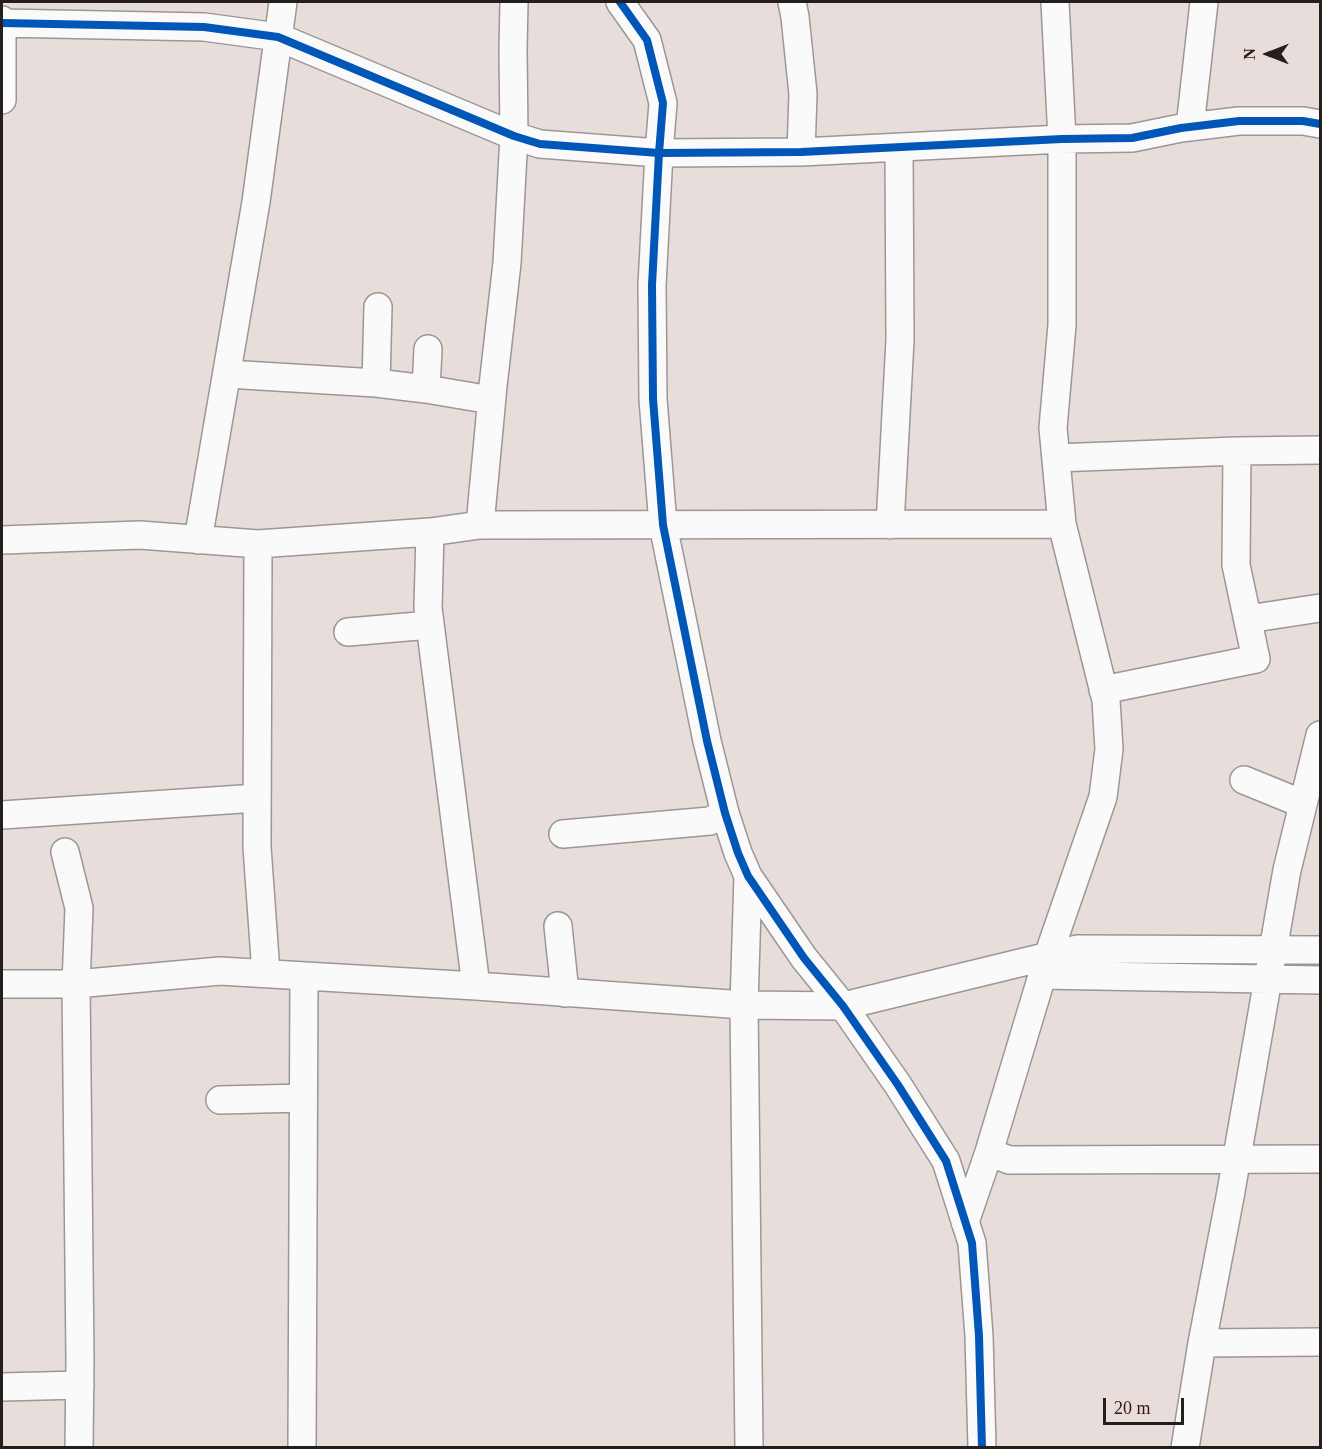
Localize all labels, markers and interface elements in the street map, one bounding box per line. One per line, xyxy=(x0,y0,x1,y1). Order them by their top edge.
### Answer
north arrow xyxy=(1238,24,1298,84)
text: N xyxy=(1241,48,1258,60)
scale bar xyxy=(1106,1386,1187,1424)
text: 20 m xyxy=(1114,1398,1151,1418)

